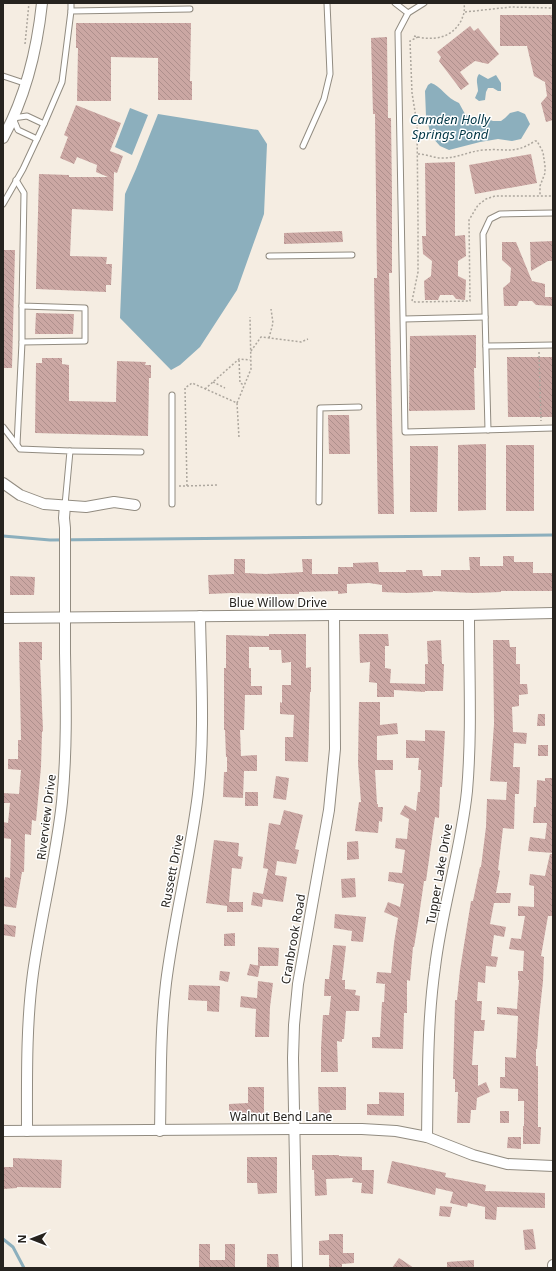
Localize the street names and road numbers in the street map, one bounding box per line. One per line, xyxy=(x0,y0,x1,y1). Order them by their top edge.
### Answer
street label: Blue Willow Drive xyxy=(229,594,327,611)
street label: Riverview Drive xyxy=(32,773,60,861)
street label: Tupper Lake Drive xyxy=(422,822,456,926)
street label: Russett Drive xyxy=(157,833,188,909)
street label: Cranbrook Road xyxy=(277,892,309,986)
street label: Walnut Bend Lane xyxy=(230,1108,333,1125)

